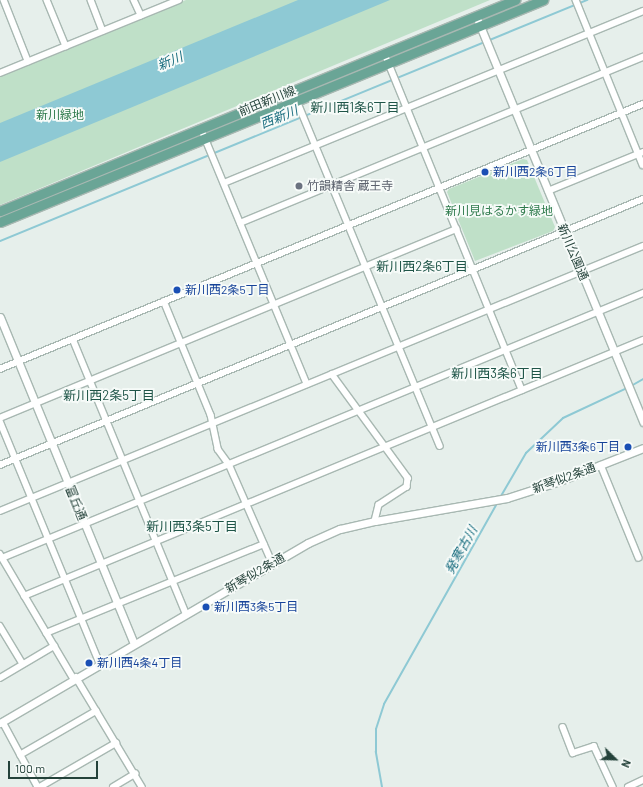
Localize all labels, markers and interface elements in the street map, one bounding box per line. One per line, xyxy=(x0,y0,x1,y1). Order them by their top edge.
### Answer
water label: 新川 xyxy=(155,49,185,73)
street label: 前田新川線 xyxy=(236,83,298,119)
district label: 新川西1条6丁目 xyxy=(310,99,400,115)
water label: 西新川 xyxy=(258,102,300,132)
park label: 新川緑地 xyxy=(36,108,84,122)
place label: 新川西2条6丁目 xyxy=(493,165,578,179)
marker: 新川西2条6丁目 xyxy=(480,167,490,177)
place label: 竹韻精舎 蔵王寺 xyxy=(307,179,393,193)
marker: 竹韻精舎 蔵王寺 xyxy=(294,181,304,191)
park label: 新川見はるかす緑地 xyxy=(445,204,553,218)
street label: 新川公園通 xyxy=(555,222,591,282)
district label: 新川西2条6丁目 xyxy=(376,258,468,274)
place label: 新川西2条5丁目 xyxy=(185,283,270,297)
marker: 新川西2条5丁目 xyxy=(172,285,182,295)
district label: 新川西3条6丁目 xyxy=(451,365,543,381)
district label: 新川西2条5丁目 xyxy=(63,387,155,403)
place label: 新川西3条6丁目 xyxy=(536,440,620,454)
marker: 新川西3条6丁目 xyxy=(623,442,633,452)
street label: 新琴似2条通 xyxy=(530,460,598,496)
street label: 富丘通 xyxy=(63,484,89,522)
district label: 新川西3条5丁目 xyxy=(146,518,238,534)
water label: 発寒古川 xyxy=(442,523,480,577)
street label: 新琴似2条通 xyxy=(223,550,287,596)
place label: 新川西3条5丁目 xyxy=(214,600,298,614)
marker: 新川西3条5丁目 xyxy=(201,602,211,612)
place label: 新川西4条4丁目 xyxy=(97,656,182,670)
marker: 新川西4条4丁目 xyxy=(84,658,94,668)
north arrow xyxy=(595,739,635,779)
scale bar xyxy=(10,753,100,779)
text: N xyxy=(619,758,634,770)
text: 100 m xyxy=(15,761,45,775)

